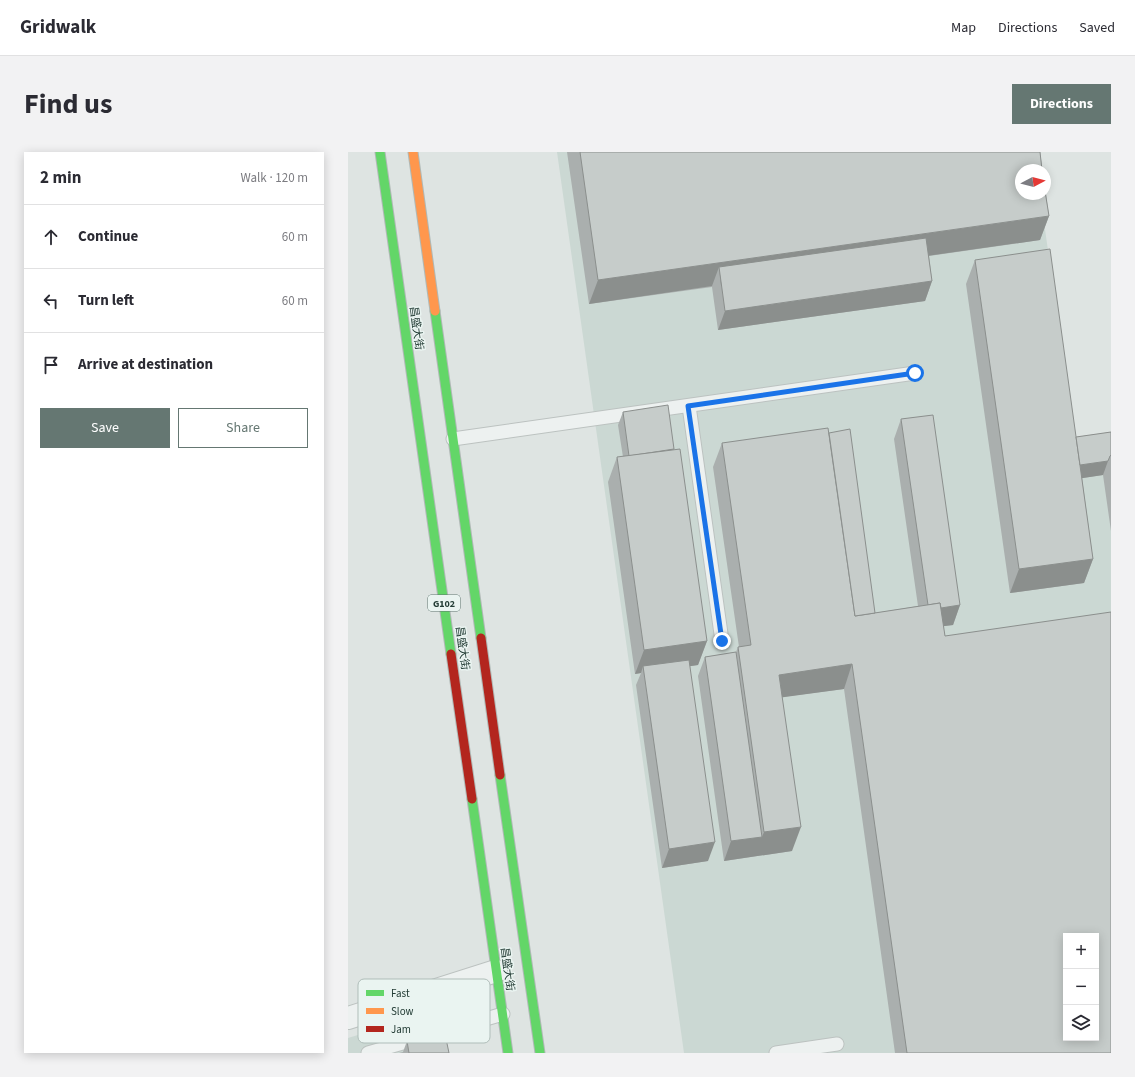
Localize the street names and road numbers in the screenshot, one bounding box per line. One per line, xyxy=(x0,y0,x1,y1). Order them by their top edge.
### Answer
street label: 昌盛大街 xyxy=(406,305,427,351)
road number: G102 xyxy=(428,595,460,611)
street label: 昌盛大街 xyxy=(452,625,473,671)
street label: 昌盛大街 xyxy=(497,946,518,992)

